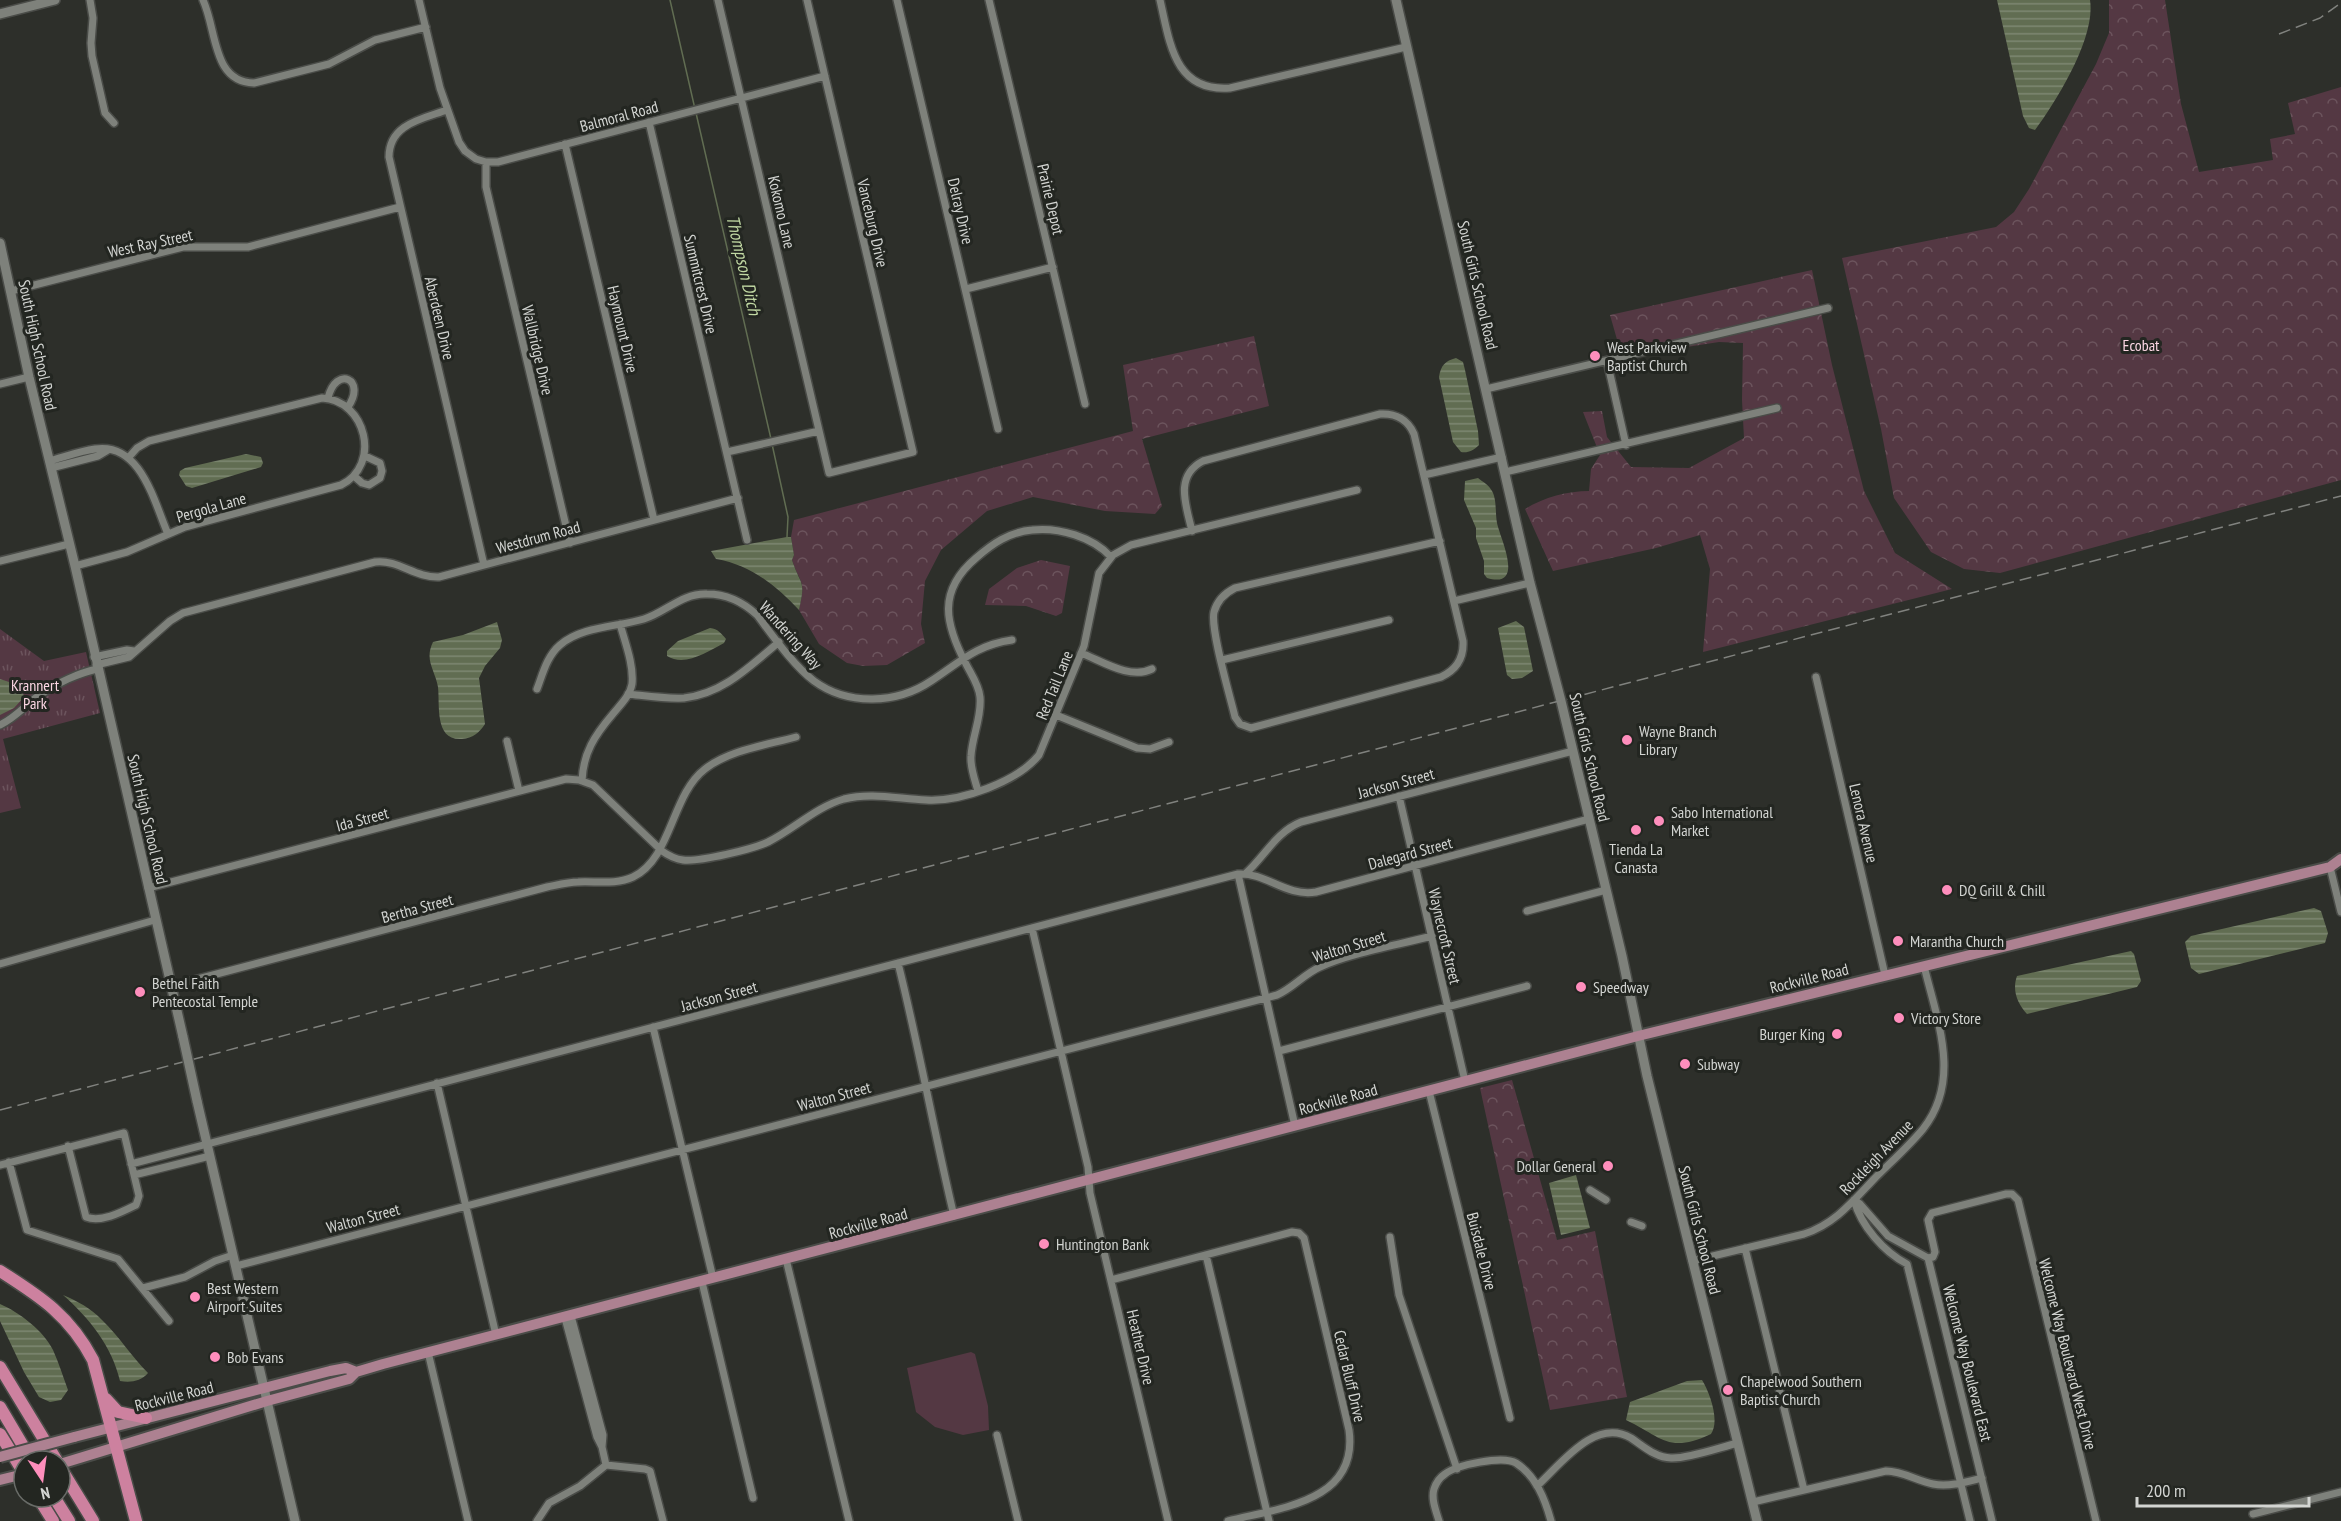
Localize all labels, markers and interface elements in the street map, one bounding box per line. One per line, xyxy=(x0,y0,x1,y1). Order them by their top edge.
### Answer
street label: Balmoral Road xyxy=(578,96,660,136)
street label: Prairie Depot xyxy=(1033,162,1069,237)
street label: Kokomo Lane xyxy=(764,174,800,250)
street label: Vanceburg Drive xyxy=(853,176,893,269)
street label: Delray Drive xyxy=(944,176,978,246)
water label: Thompson Ditch xyxy=(721,213,767,318)
street label: South Girls School Road xyxy=(1453,219,1503,351)
street label: West Ray Street xyxy=(106,224,195,262)
street label: Summitcrest Drive xyxy=(680,232,722,336)
street label: Aberdeen Drive xyxy=(421,274,459,362)
street label: South High School Road xyxy=(14,278,62,412)
street label: Haymount Drive xyxy=(603,283,643,375)
street label: Wallbridge Drive xyxy=(518,303,558,397)
park label: Ecobat xyxy=(2123,335,2160,355)
place label: West Parkview Baptist Church xyxy=(1607,337,1687,375)
marker: West Parkview Baptist Church xyxy=(1588,349,1602,363)
street label: Pergola Lane xyxy=(174,488,248,526)
street label: Westdrum Road xyxy=(494,516,582,558)
street label: Wandering Way xyxy=(755,597,827,673)
street label: Red Tail Lane xyxy=(1031,647,1077,723)
park label: Krannert Park xyxy=(11,675,60,713)
street label: South Girls School Road xyxy=(1565,691,1615,823)
place label: Wayne Branch Library xyxy=(1639,721,1717,759)
marker: Wayne Branch Library xyxy=(1620,733,1634,747)
street label: South High School Road xyxy=(123,752,173,886)
street label: Jackson Street xyxy=(1355,763,1437,803)
street label: Lenora Avenue xyxy=(1845,781,1883,865)
street label: Ida Street xyxy=(334,802,391,836)
place label: Sabo International Market xyxy=(1671,802,1773,840)
marker: Sabo International Market xyxy=(1652,814,1666,828)
marker: Tienda La Canasta xyxy=(1629,823,1643,837)
street label: Dalegard Street xyxy=(1366,832,1455,874)
place label: Tienda La Canasta xyxy=(1609,839,1663,877)
place label: DQ Grill & Chill xyxy=(1959,880,2046,900)
marker: DQ Grill & Chill xyxy=(1940,883,1954,897)
street label: Waynecroft Street xyxy=(1424,886,1466,986)
street label: Bertha Street xyxy=(379,889,456,927)
street label: Walton Street xyxy=(1310,925,1388,967)
place label: Marantha Church xyxy=(1910,931,2004,951)
marker: Marantha Church xyxy=(1891,934,1905,948)
street label: Rockville Road xyxy=(1768,959,1850,997)
place label: Bethel Faith Pentecostal Temple xyxy=(152,973,258,1011)
street label: Jackson Street xyxy=(678,976,760,1016)
place label: Speedway xyxy=(1593,977,1649,997)
marker: Speedway xyxy=(1574,980,1588,994)
marker: Bethel Faith Pentecostal Temple xyxy=(133,985,147,999)
place label: Victory Store xyxy=(1910,1008,1981,1028)
marker: Victory Store xyxy=(1892,1011,1906,1025)
place label: Burger King xyxy=(1760,1024,1825,1044)
marker: Burger King xyxy=(1830,1027,1844,1041)
place label: Subway xyxy=(1697,1054,1739,1074)
marker: Subway xyxy=(1678,1057,1692,1071)
street label: Walton Street xyxy=(795,1076,873,1115)
street label: Rockville Road xyxy=(1297,1079,1379,1119)
street label: Rockleigh Avenue xyxy=(1835,1115,1917,1199)
place label: Dollar General xyxy=(1516,1156,1596,1176)
marker: Dollar General xyxy=(1601,1159,1615,1173)
street label: South Girls School Road xyxy=(1674,1164,1726,1296)
street label: Walton Street xyxy=(324,1198,402,1237)
street label: Rockville Road xyxy=(827,1203,909,1243)
street label: Buisdale Drive xyxy=(1463,1210,1501,1292)
place label: Huntington Bank xyxy=(1056,1234,1150,1254)
marker: Huntington Bank xyxy=(1037,1237,1051,1251)
street label: Welcome Way Boulevard West Drive xyxy=(2035,1256,2101,1452)
place label: Best Western Airport Suites xyxy=(207,1278,282,1316)
street label: Welcome Way Boulevard East xyxy=(1939,1283,1997,1444)
marker: Best Western Airport Suites xyxy=(188,1290,202,1304)
street label: Heather Drive xyxy=(1123,1307,1159,1387)
street label: Cedar Bluff Drive xyxy=(1330,1328,1370,1424)
place label: Bob Evans xyxy=(227,1347,284,1367)
marker: Bob Evans xyxy=(208,1350,222,1364)
place label: Chapelwood Southern Baptist Church xyxy=(1740,1371,1862,1409)
street label: Rockville Road xyxy=(133,1377,215,1415)
marker: Chapelwood Southern Baptist Church xyxy=(1721,1383,1735,1397)
north arrow xyxy=(12,1449,72,1509)
scale bar xyxy=(2137,1470,2310,1508)
text: 200 m xyxy=(2146,1479,2186,1502)
text: N xyxy=(39,1483,52,1504)

